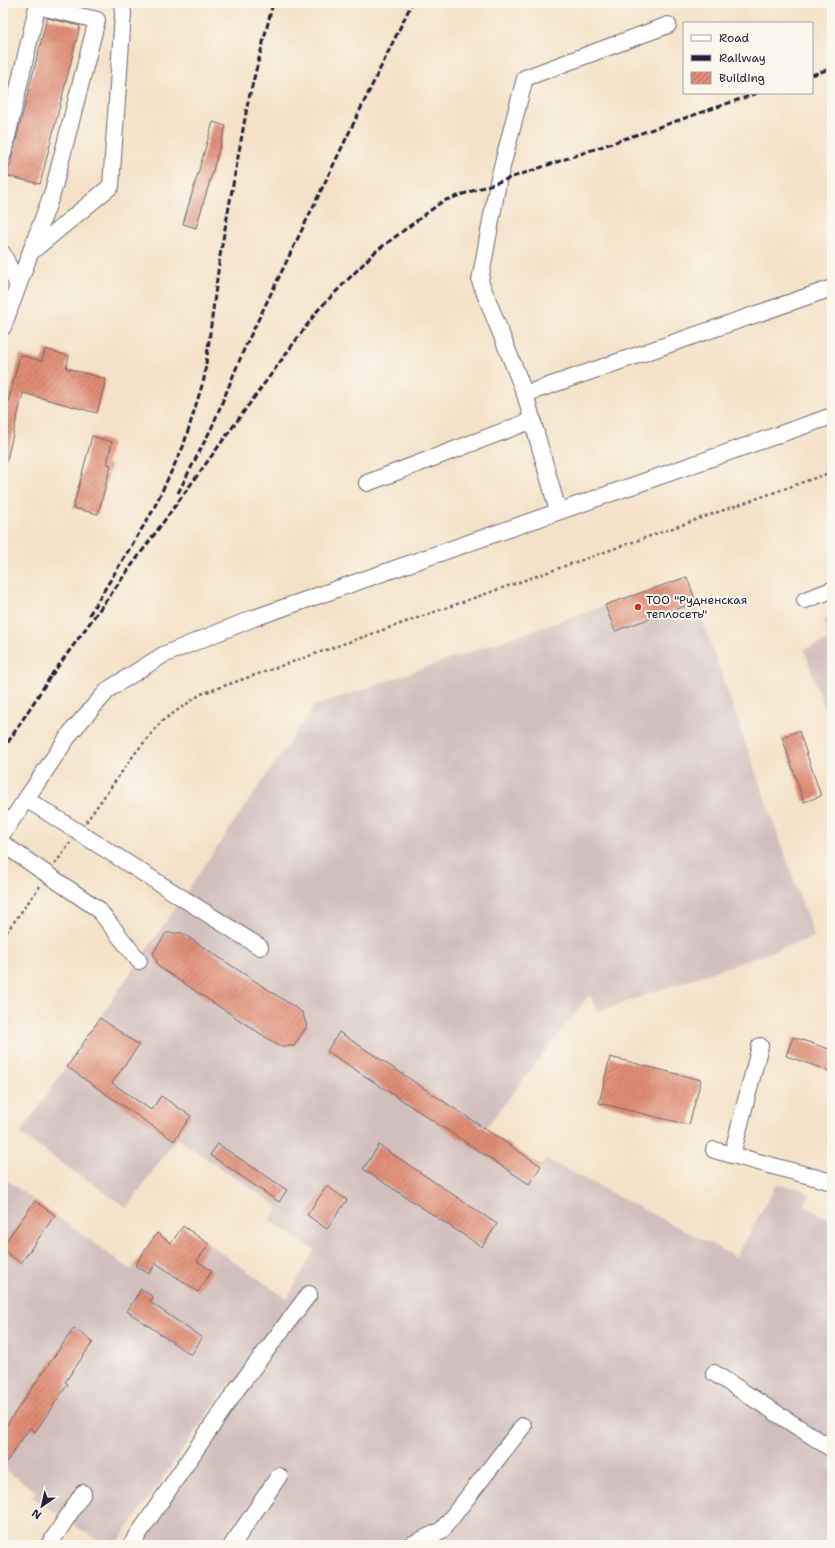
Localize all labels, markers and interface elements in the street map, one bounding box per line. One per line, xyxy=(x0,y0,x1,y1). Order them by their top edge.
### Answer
legend xyxy=(683,22,813,94)
text: Road xyxy=(719,30,750,46)
text: Railway xyxy=(719,50,766,66)
text: Building xyxy=(719,70,765,86)
place label: ТОО "Рудненская теплосеть" xyxy=(646,592,747,622)
marker: ТОО "Рудненская теплосеть" xyxy=(633,602,643,612)
north arrow xyxy=(22,1486,62,1526)
text: N xyxy=(29,1505,44,1523)

